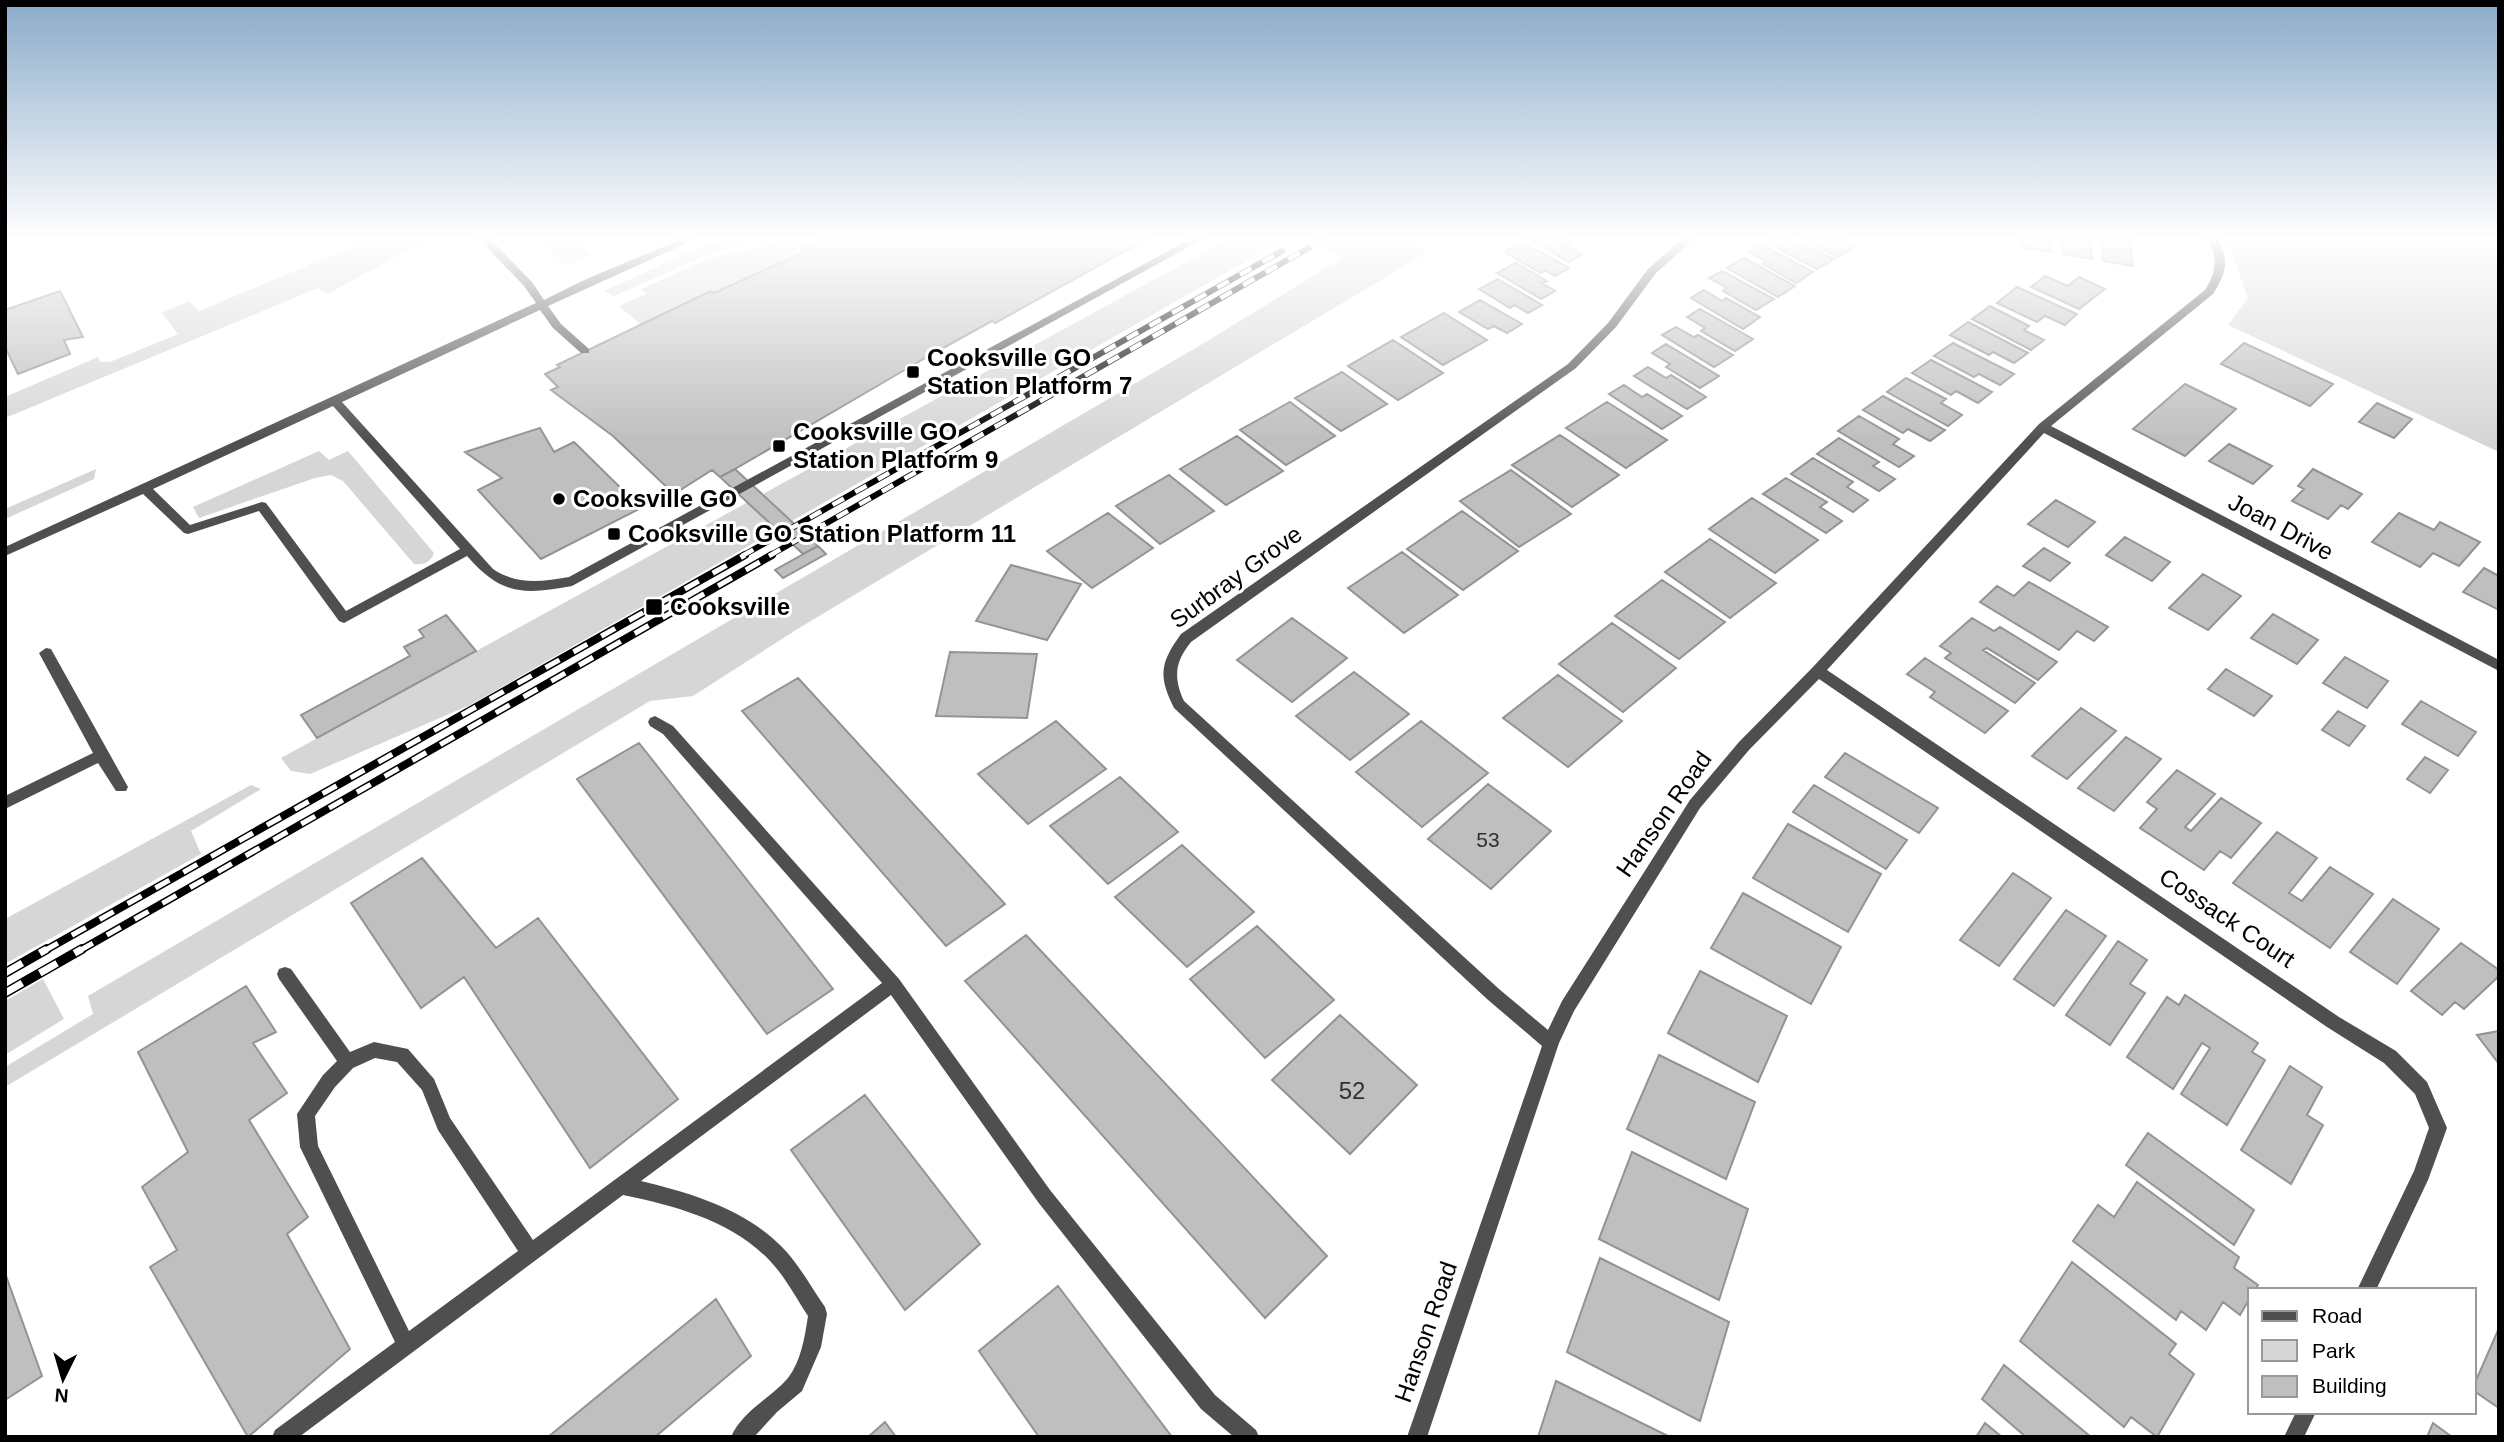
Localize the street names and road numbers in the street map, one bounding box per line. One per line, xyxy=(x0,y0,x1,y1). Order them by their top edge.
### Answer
street label: Joan Drive xyxy=(2224,488,2338,565)
street label: Surbray Grove xyxy=(1165,520,1307,633)
street label: Hanson Road xyxy=(1610,746,1717,882)
street label: Cossack Court xyxy=(2154,862,2300,973)
street label: Hanson Road xyxy=(1389,1258,1462,1406)

